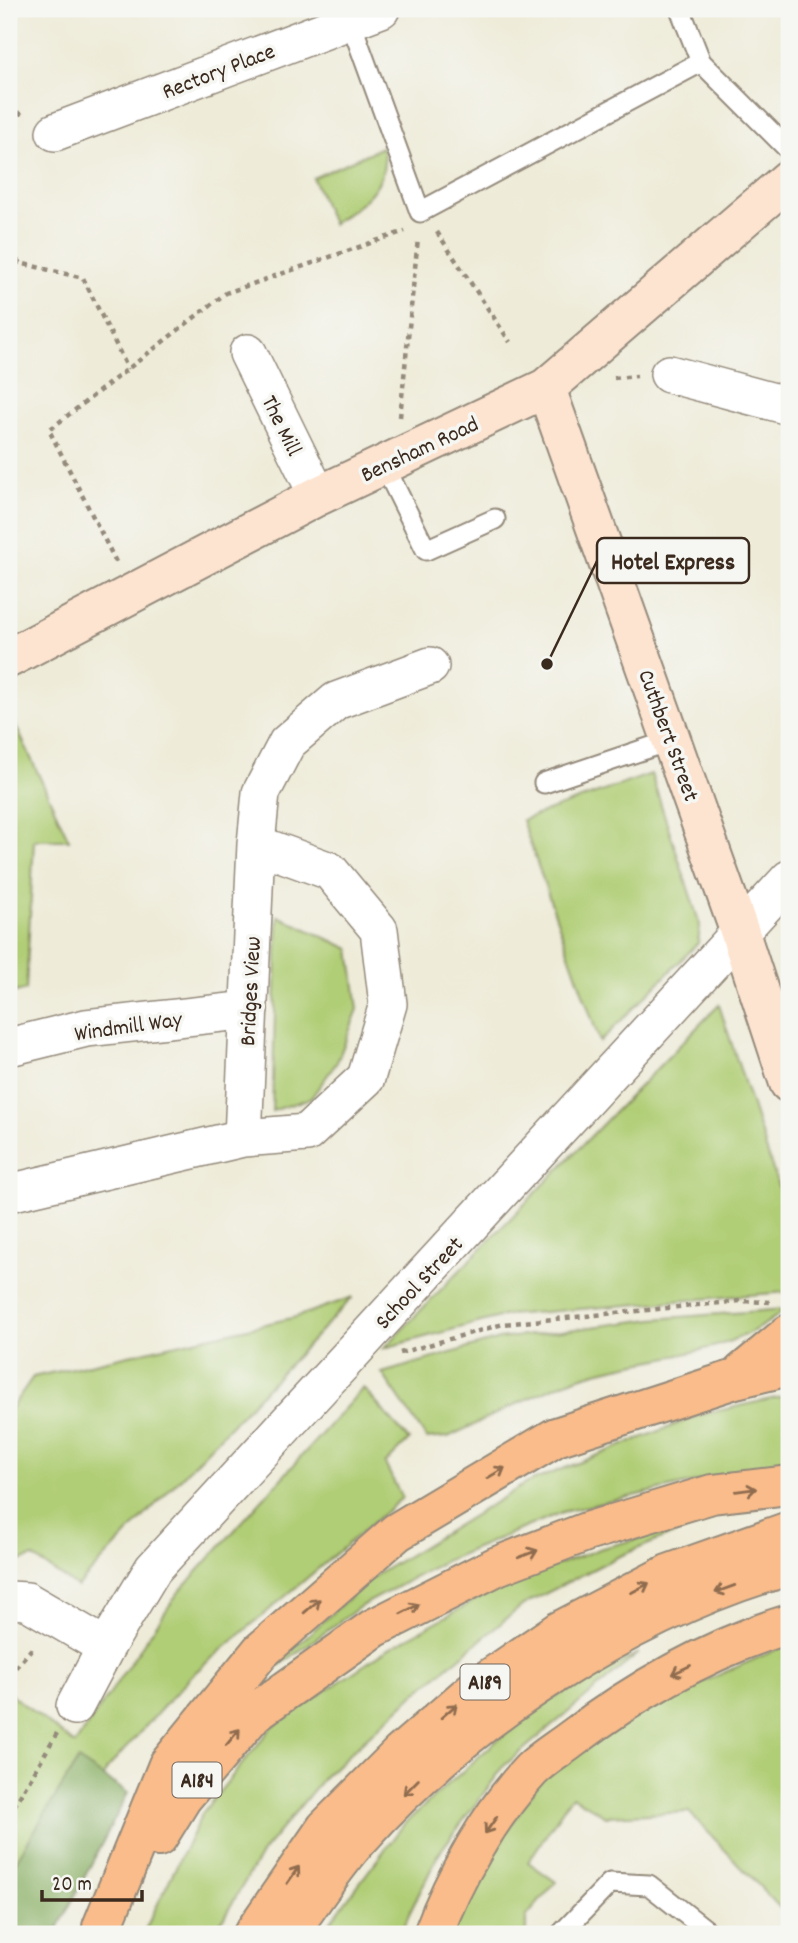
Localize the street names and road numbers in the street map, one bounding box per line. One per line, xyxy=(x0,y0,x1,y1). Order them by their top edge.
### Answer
street label: Rectory Place xyxy=(158,37,280,110)
street label: The Mill xyxy=(251,391,309,463)
street label: Bensham Road xyxy=(356,409,485,493)
street label: Cuthbert Street xyxy=(628,665,706,807)
street label: Bridges View xyxy=(233,936,272,1047)
street label: Windmill Way xyxy=(73,1004,185,1052)
street label: School Street xyxy=(369,1230,473,1338)
road number: A189 xyxy=(461,1664,510,1700)
road number: A184 xyxy=(172,1762,222,1798)

